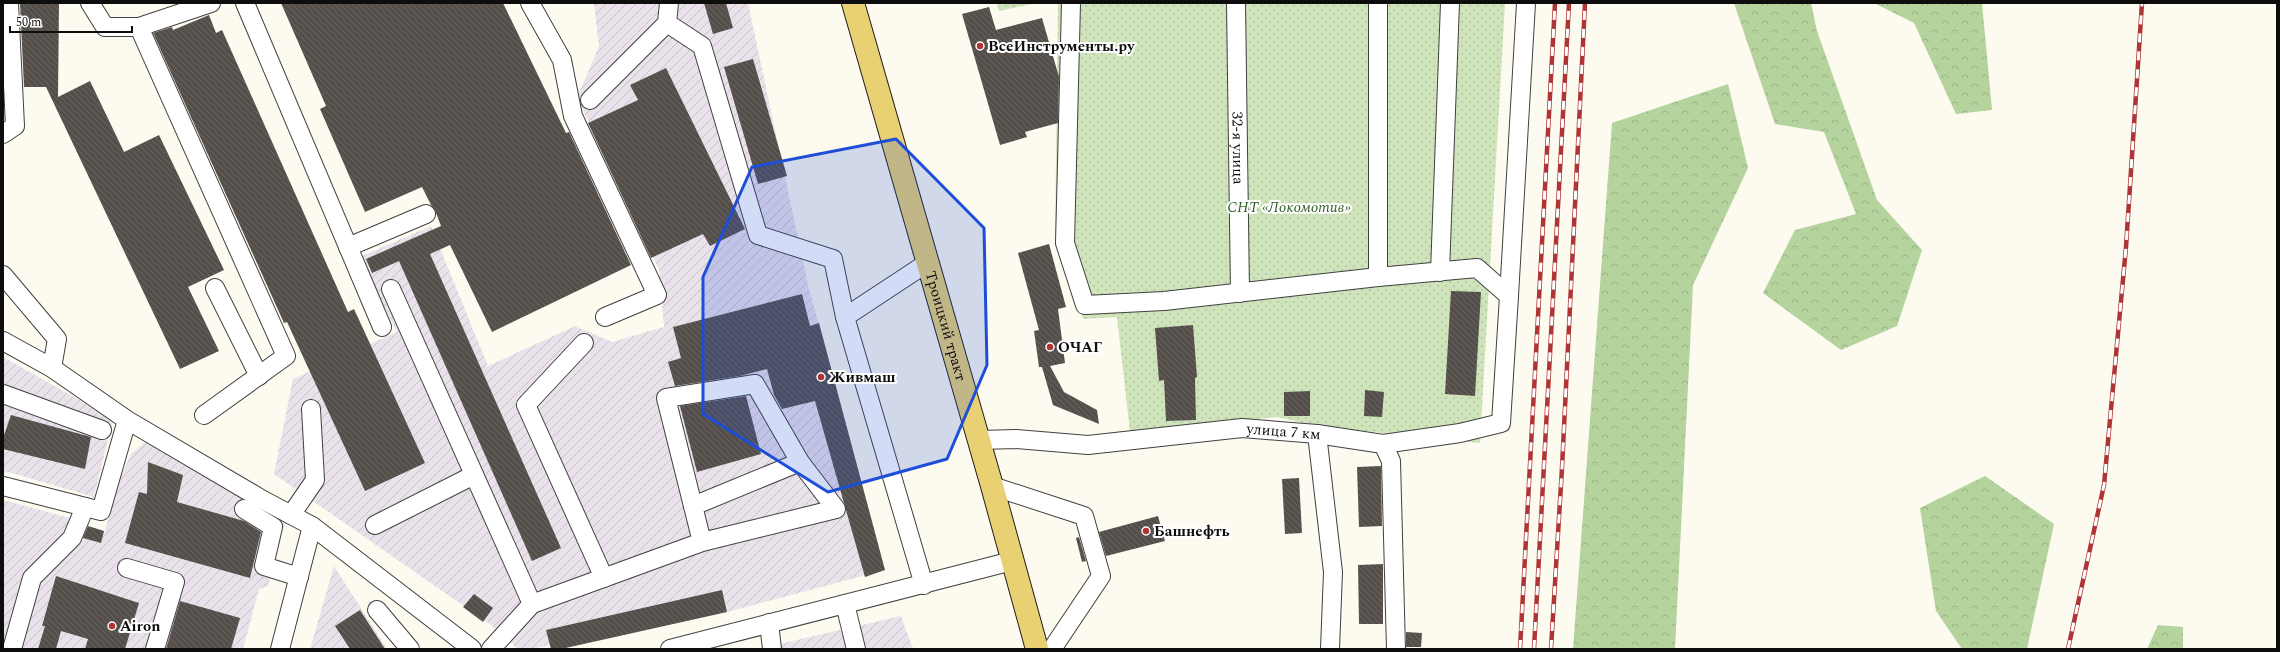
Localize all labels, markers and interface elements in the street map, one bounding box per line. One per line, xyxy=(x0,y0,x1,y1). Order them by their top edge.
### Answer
scale bar xyxy=(10,8,132,34)
text: 50 m xyxy=(16,13,41,32)
place label: ВсеИнструменты.ру xyxy=(988,35,1135,58)
marker: ВсеИнструменты.ру xyxy=(975,41,985,51)
street label: 32-я улица xyxy=(1226,111,1250,185)
park label: СНТ «Локомотив» xyxy=(1227,196,1351,219)
street label: Троицкий тракт xyxy=(919,268,973,384)
place label: ОЧАГ xyxy=(1058,336,1102,359)
marker: ОЧАГ xyxy=(1045,342,1055,352)
place label: Живмаш xyxy=(829,366,896,389)
marker: Живмаш xyxy=(816,372,826,382)
street label: улица 7 км xyxy=(1245,417,1322,446)
place label: Башнефть xyxy=(1154,520,1230,543)
marker: Башнефть xyxy=(1141,526,1151,536)
place label: Airon xyxy=(120,615,160,638)
marker: Airon xyxy=(107,621,117,631)

